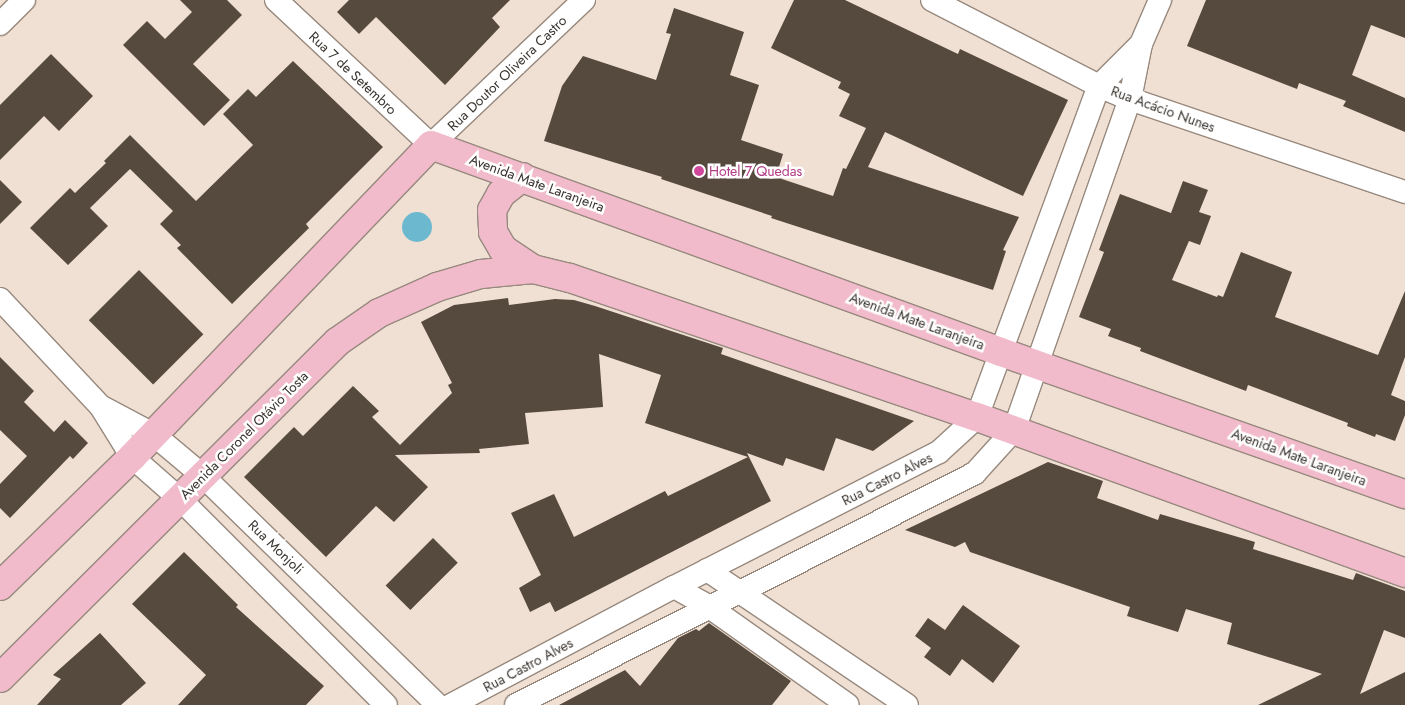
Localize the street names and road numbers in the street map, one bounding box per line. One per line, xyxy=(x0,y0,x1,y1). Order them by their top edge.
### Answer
street label: Rua Doutor Oliveira Castro xyxy=(444,12,570,134)
street label: Rua 7 de Setembro xyxy=(306,28,400,118)
street label: Rua Acácio Nunes xyxy=(1109,82,1217,136)
street label: Avenida Mate Laranjeira xyxy=(467,151,607,215)
street label: Avenida Mate Laranjeira xyxy=(847,289,987,353)
street label: Avenida Coronel Otávio Tosta xyxy=(176,367,312,503)
street label: Avenida Mate Laranjeira xyxy=(1229,425,1369,489)
street label: Rua Castro Alves xyxy=(839,449,935,509)
street label: Rua Monjoli xyxy=(245,516,307,578)
street label: Rua Castro Alves xyxy=(480,634,576,696)

